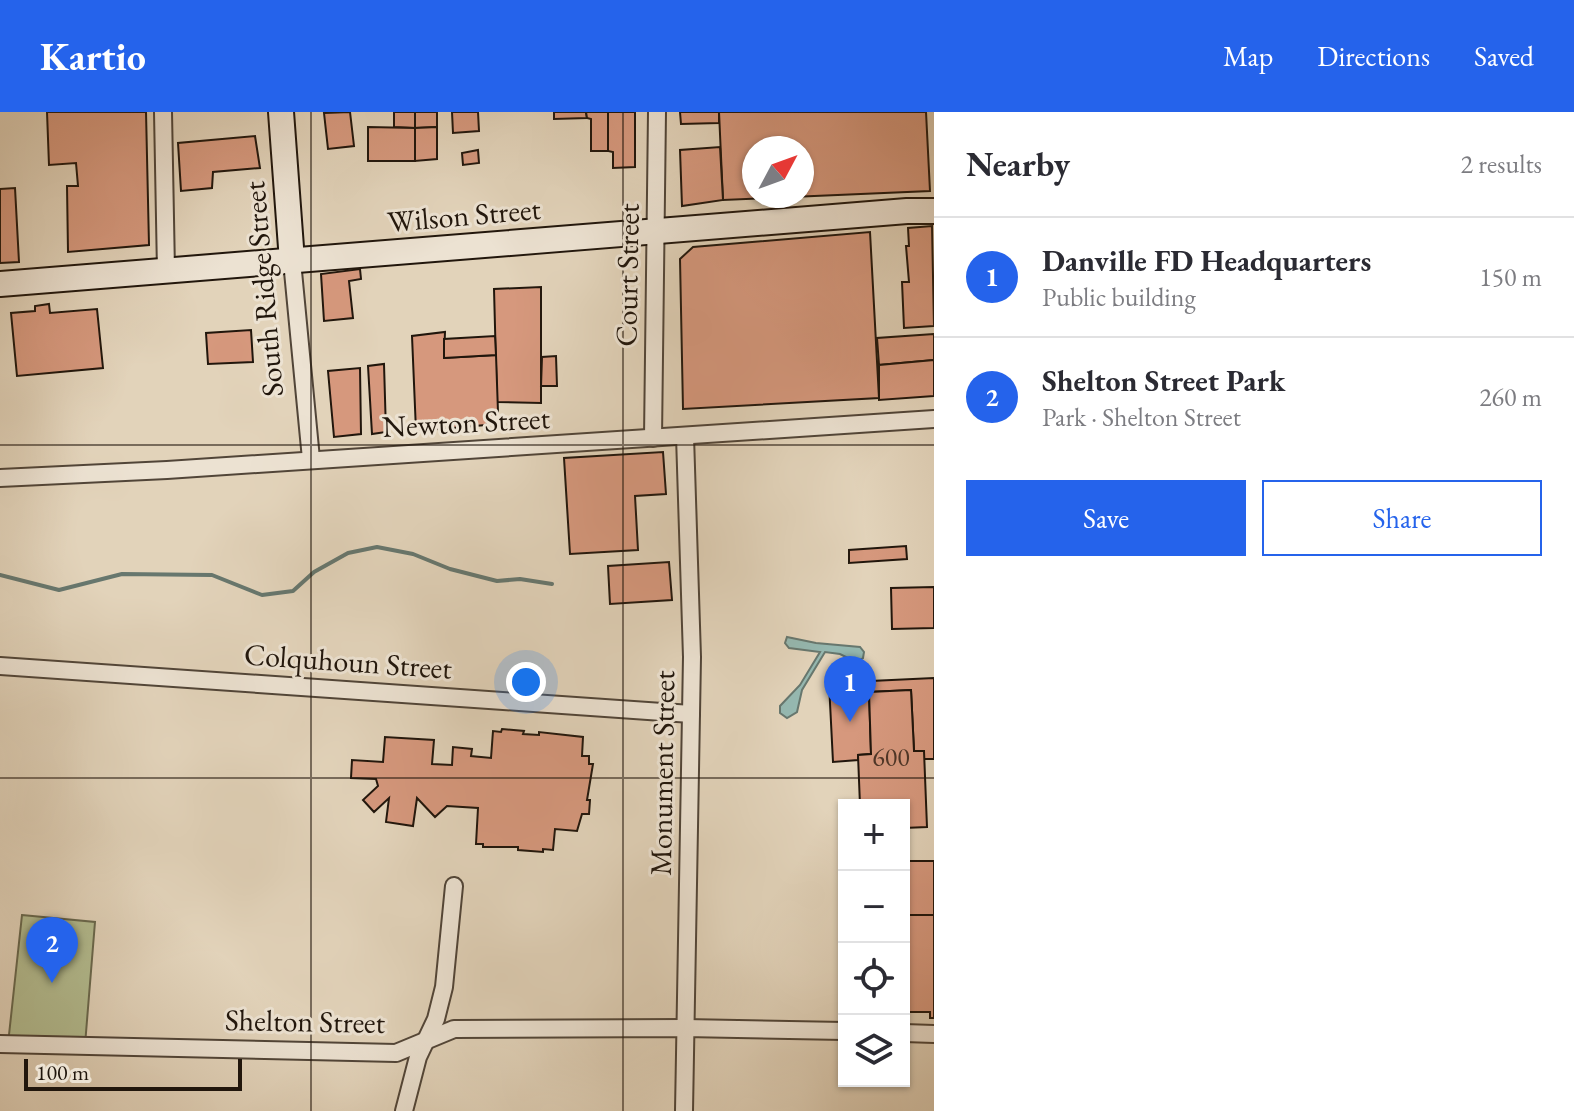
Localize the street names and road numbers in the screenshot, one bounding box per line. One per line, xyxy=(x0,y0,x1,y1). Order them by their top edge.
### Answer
street label: South Ridge Street xyxy=(234,179,292,398)
street label: Wilson Street xyxy=(386,189,543,241)
street label: Court Street xyxy=(606,202,648,347)
street label: Newton Street xyxy=(381,398,551,446)
street label: Colquhoun Street xyxy=(243,634,454,688)
street label: Monument Street xyxy=(641,670,683,876)
street label: Shelton Street xyxy=(225,1000,386,1042)

